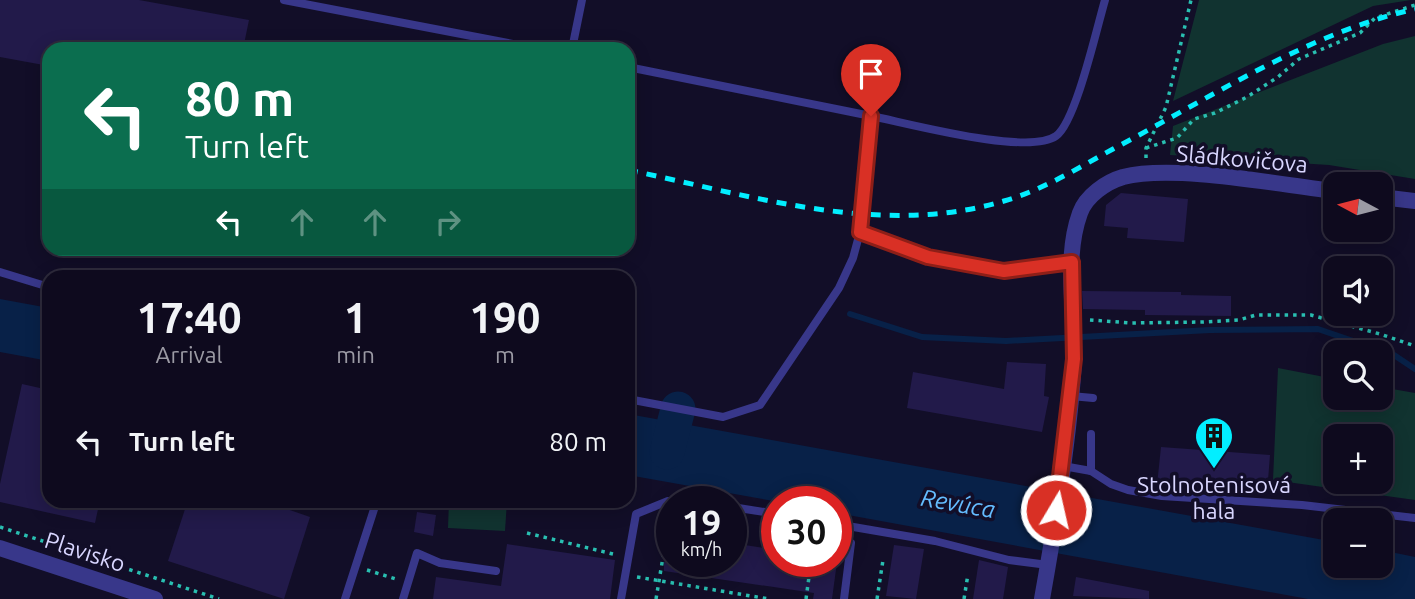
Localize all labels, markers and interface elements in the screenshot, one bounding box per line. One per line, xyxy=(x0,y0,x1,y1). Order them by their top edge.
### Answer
pin xyxy=(841,44,901,116)
icon: arrive xyxy=(852,55,890,93)
icon: left xyxy=(70,70,161,161)
text: 80 m xyxy=(185,70,294,125)
text: Turn left xyxy=(185,128,309,164)
street label: Sládkovičova xyxy=(1175,140,1309,177)
north arrow xyxy=(1323,172,1393,242)
map controls xyxy=(1323,172,1393,578)
icon: left xyxy=(210,203,248,241)
icon: ahead xyxy=(283,203,321,241)
icon: ahead xyxy=(356,203,394,241)
icon: right xyxy=(429,203,467,241)
button: sound xyxy=(1323,256,1393,326)
text: 17:40 xyxy=(137,294,242,341)
text: 1 xyxy=(344,294,367,341)
text: 190 xyxy=(469,294,540,341)
button: search xyxy=(1323,340,1393,410)
text: Arrival xyxy=(156,342,223,367)
text: min xyxy=(336,342,375,367)
text: m xyxy=(495,342,515,367)
building icon: Stolnotenisová hala xyxy=(1193,415,1235,470)
icon: left xyxy=(70,423,108,461)
button: + xyxy=(1323,424,1393,494)
text: Turn left xyxy=(129,427,235,456)
text: 80 m xyxy=(549,427,607,456)
place label: Stolnotenisová hala xyxy=(1137,472,1291,523)
position arrow xyxy=(1019,473,1093,547)
water label: Revúca xyxy=(919,484,997,523)
speed limit sign: 30 xyxy=(761,486,852,577)
text: 19 xyxy=(682,502,721,542)
button: − xyxy=(1323,508,1393,578)
street label: Plavisko xyxy=(42,527,129,576)
text: km/h xyxy=(681,539,722,559)

